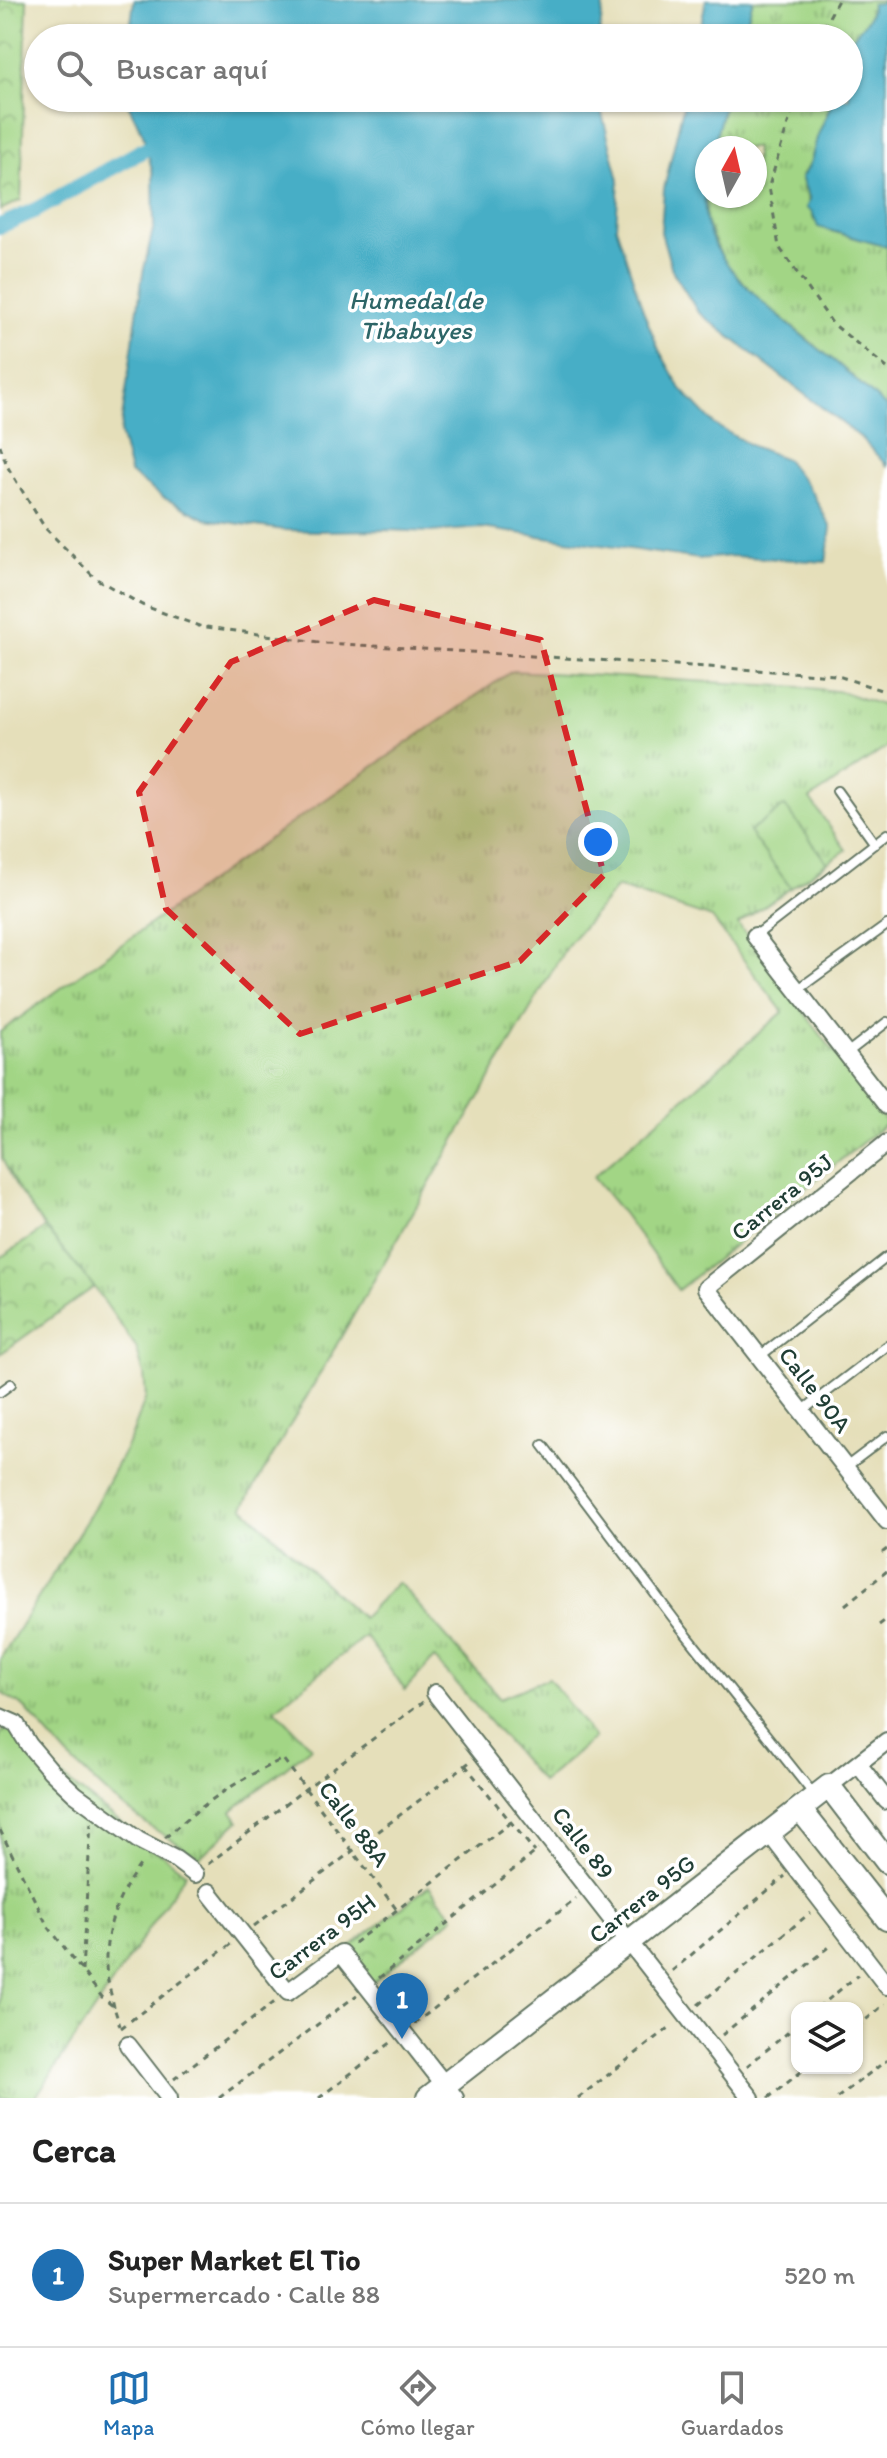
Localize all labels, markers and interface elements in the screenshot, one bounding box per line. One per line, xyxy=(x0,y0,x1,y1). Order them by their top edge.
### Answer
search box xyxy=(24,24,863,112)
icon: search xyxy=(52,46,96,90)
text: Buscar aquí xyxy=(116,50,268,87)
north arrow xyxy=(695,136,767,208)
water label: Humedal de Tibabuyes xyxy=(349,284,485,346)
your location xyxy=(578,822,618,862)
street label: Carrera 95J xyxy=(725,1147,838,1246)
street label: Calle 90A xyxy=(773,1341,858,1438)
street label: Calle 88A xyxy=(313,1775,396,1872)
street label: Calle 89 xyxy=(546,1801,621,1885)
street label: Carrera 95G xyxy=(583,1848,701,1949)
street label: Carrera 95H xyxy=(262,1887,381,1986)
pin: 1 xyxy=(376,1973,428,2039)
map controls xyxy=(791,2002,863,2074)
button: layers xyxy=(791,2002,863,2074)
text: Cerca xyxy=(32,2130,116,2171)
text: Super Market El Tio xyxy=(108,2241,360,2278)
text: 1 xyxy=(52,2259,64,2291)
text: 520 m xyxy=(784,2259,855,2291)
text: Supermercado · Calle 88 xyxy=(108,2278,380,2310)
tab: Mapa xyxy=(103,2366,154,2441)
tab: Cómo llegar xyxy=(361,2366,474,2441)
tab: Guardados xyxy=(681,2366,784,2441)

